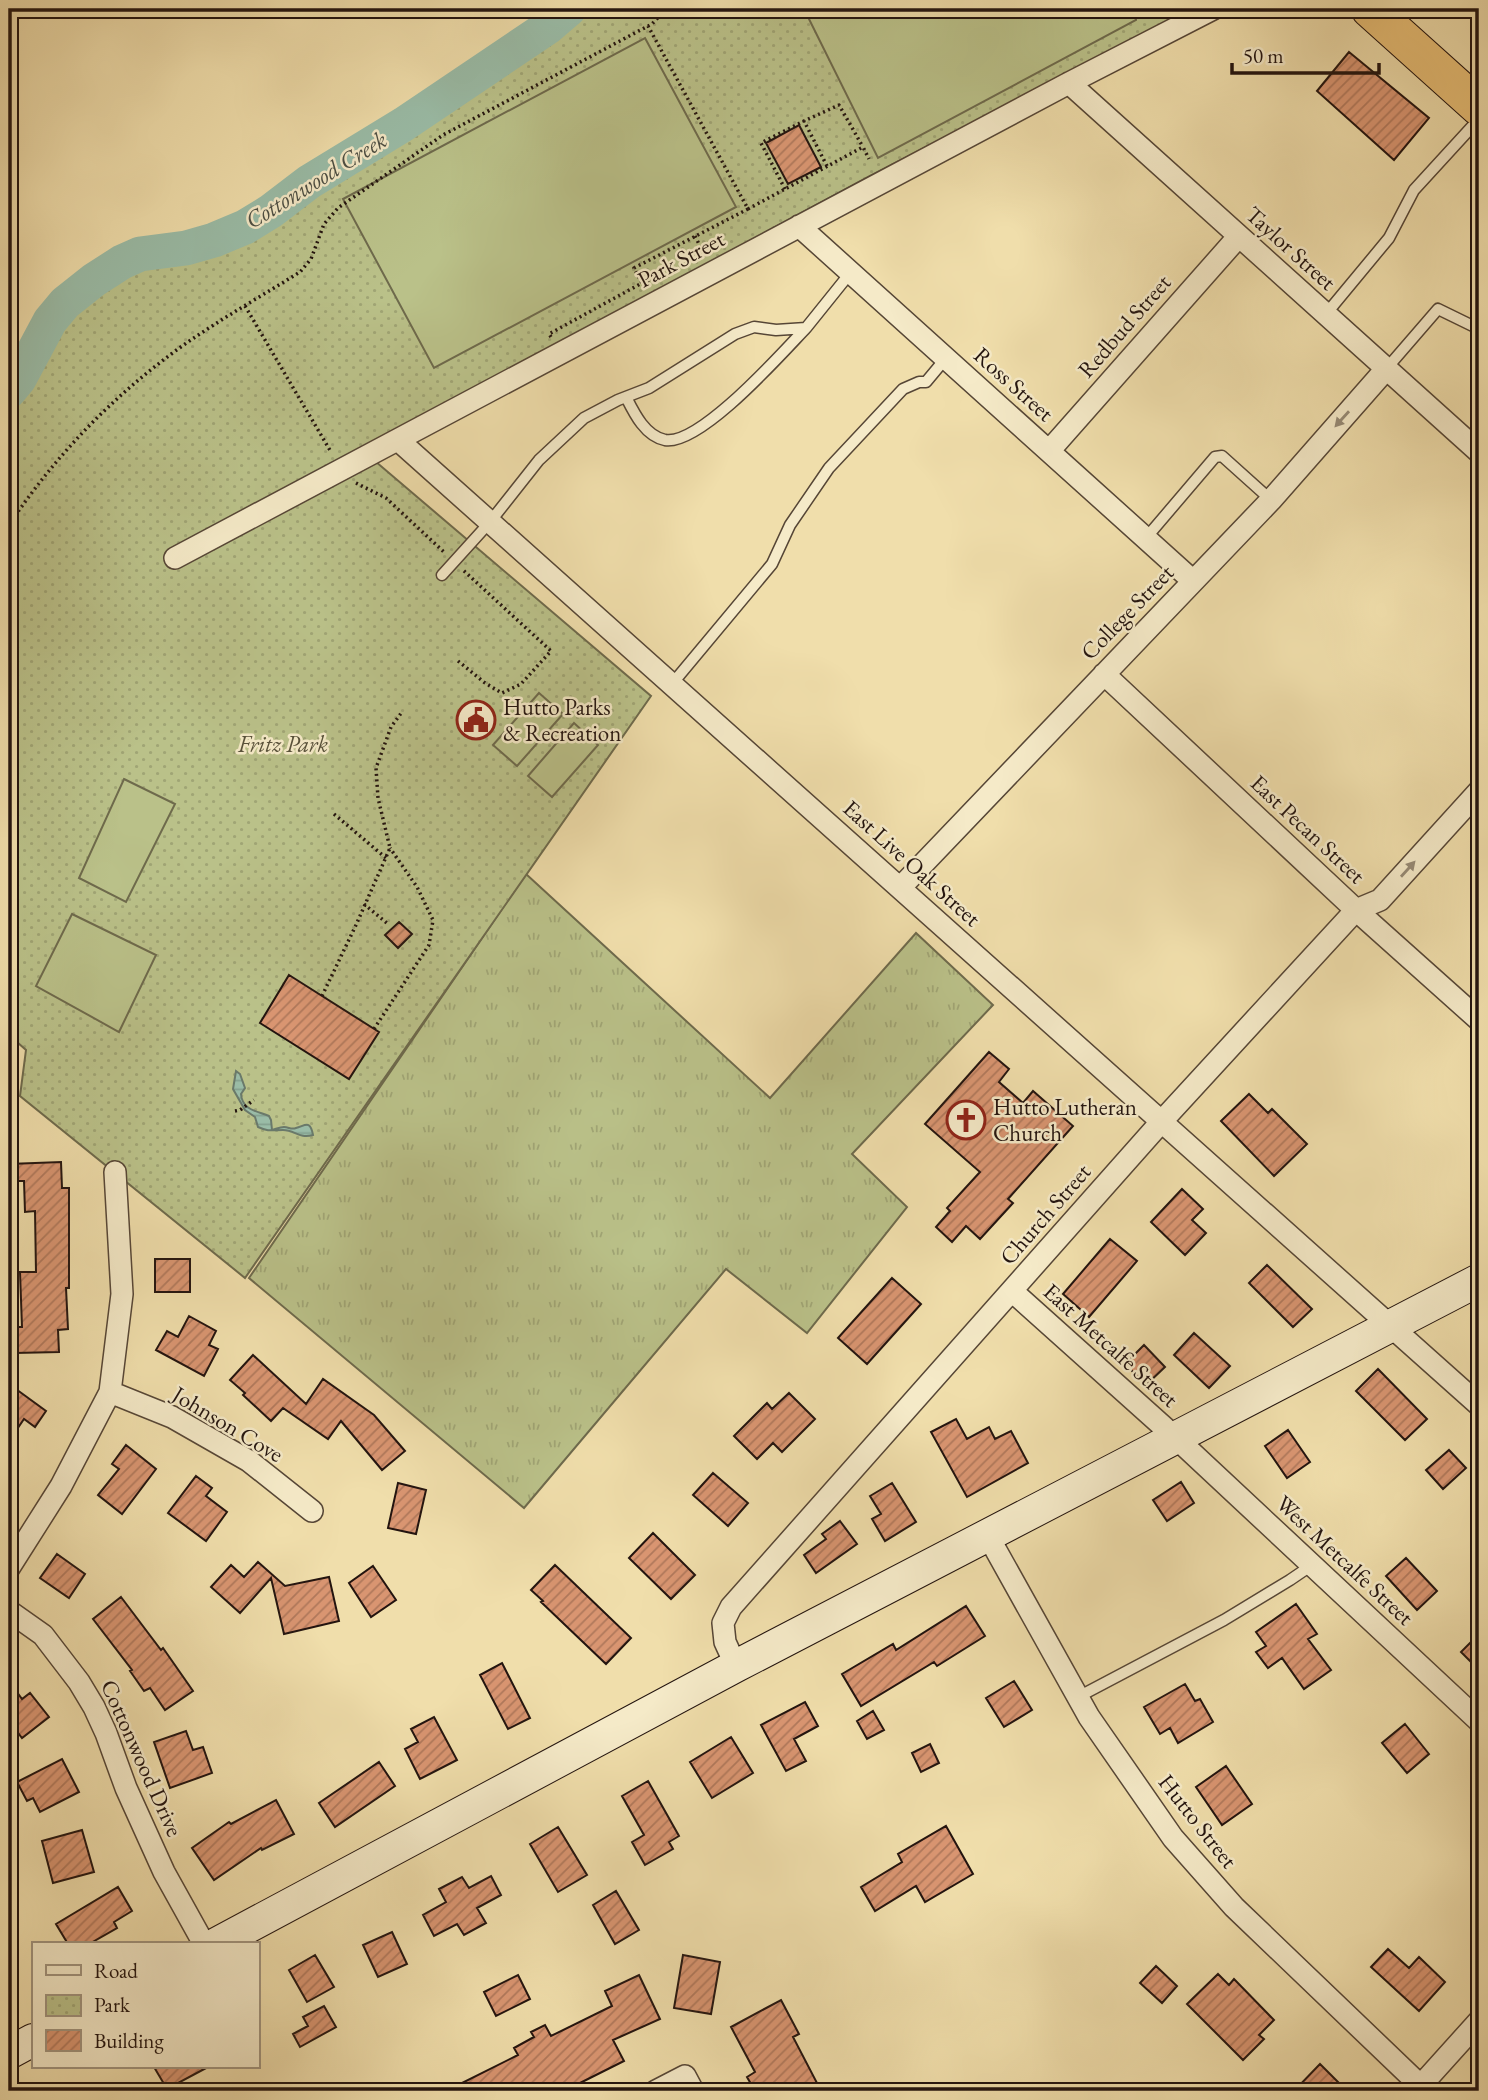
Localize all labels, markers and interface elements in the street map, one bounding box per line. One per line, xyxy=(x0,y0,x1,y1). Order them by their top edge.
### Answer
scale bar xyxy=(1232,32,1380,76)
text: 50 m xyxy=(1243,42,1284,69)
water label: Cottonwood Creek xyxy=(239,124,392,235)
street label: Taylor Street xyxy=(1239,199,1343,297)
street label: Park Street xyxy=(632,223,730,294)
street label: Redbud Street xyxy=(1071,267,1178,384)
street label: Ross Street xyxy=(968,340,1061,428)
one-way arrow xyxy=(1335,411,1350,428)
street label: College Street xyxy=(1074,557,1181,666)
place label: Hutto Parks & Recreation xyxy=(503,692,621,748)
public building icon: Hutto Parks & Recreation xyxy=(455,699,497,741)
park label: Fritz Park xyxy=(237,729,328,759)
street label: East Pecan Street xyxy=(1244,768,1372,890)
street label: East Live Oak Street xyxy=(837,793,988,933)
one-way arrow xyxy=(1400,861,1416,878)
place label: Hutto Lutheran Church xyxy=(993,1092,1137,1148)
church icon: Hutto Lutheran Church xyxy=(945,1099,987,1141)
street label: Church Street xyxy=(993,1157,1098,1271)
street label: East Metcalfe Street xyxy=(1037,1276,1185,1414)
street label: Johnson Cove xyxy=(165,1378,289,1469)
street label: West Metcalfe Street xyxy=(1270,1488,1421,1632)
street label: Cottonwood Drive xyxy=(94,1675,190,1841)
street label: Hutto Street xyxy=(1152,1768,1245,1875)
legend xyxy=(32,1942,259,2068)
text: Road xyxy=(94,1957,138,1984)
text: Park xyxy=(94,1991,131,2018)
text: Building xyxy=(94,2027,164,2054)

